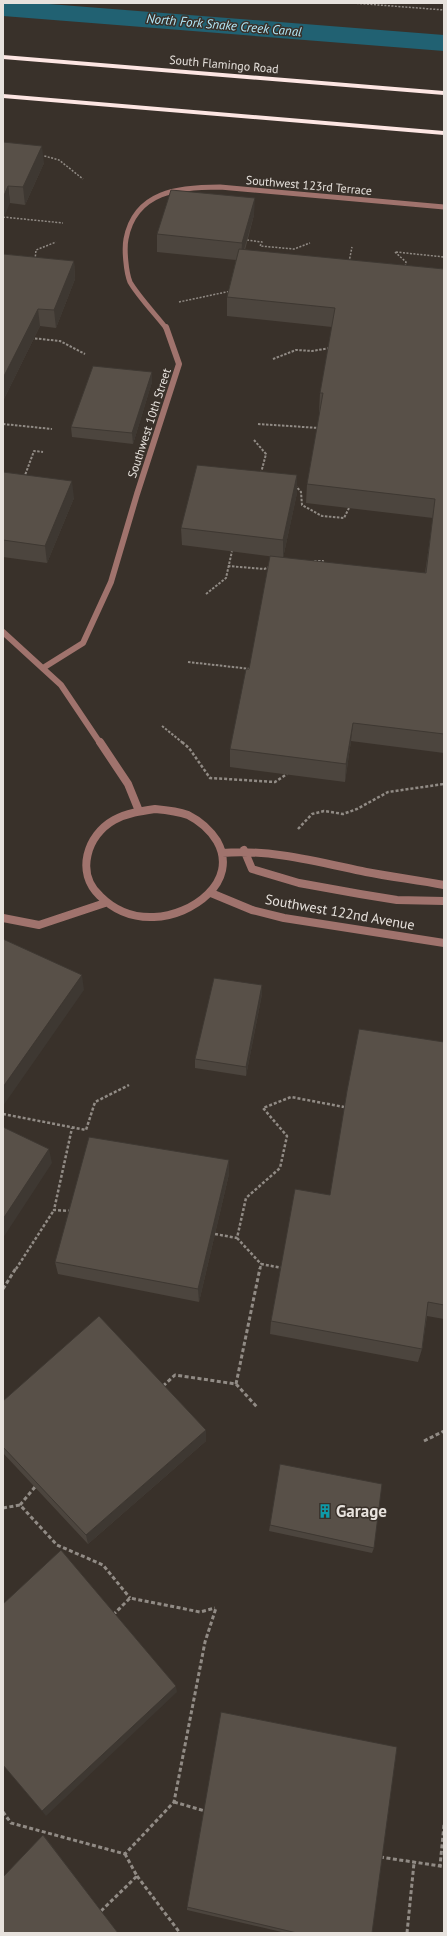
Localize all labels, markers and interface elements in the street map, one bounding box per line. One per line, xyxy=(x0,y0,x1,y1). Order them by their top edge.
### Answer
water label: North Fork Snake Creek Canal xyxy=(146,10,303,40)
street label: South Flamingo Road xyxy=(169,52,279,76)
street label: Southwest 123rd Terrace xyxy=(245,172,373,198)
street label: Southwest 10th Street xyxy=(124,366,174,480)
street label: Southwest 122nd Avenue xyxy=(264,890,416,934)
place label: Garage xyxy=(336,1500,387,1522)
building icon: Garage xyxy=(317,1503,333,1519)

